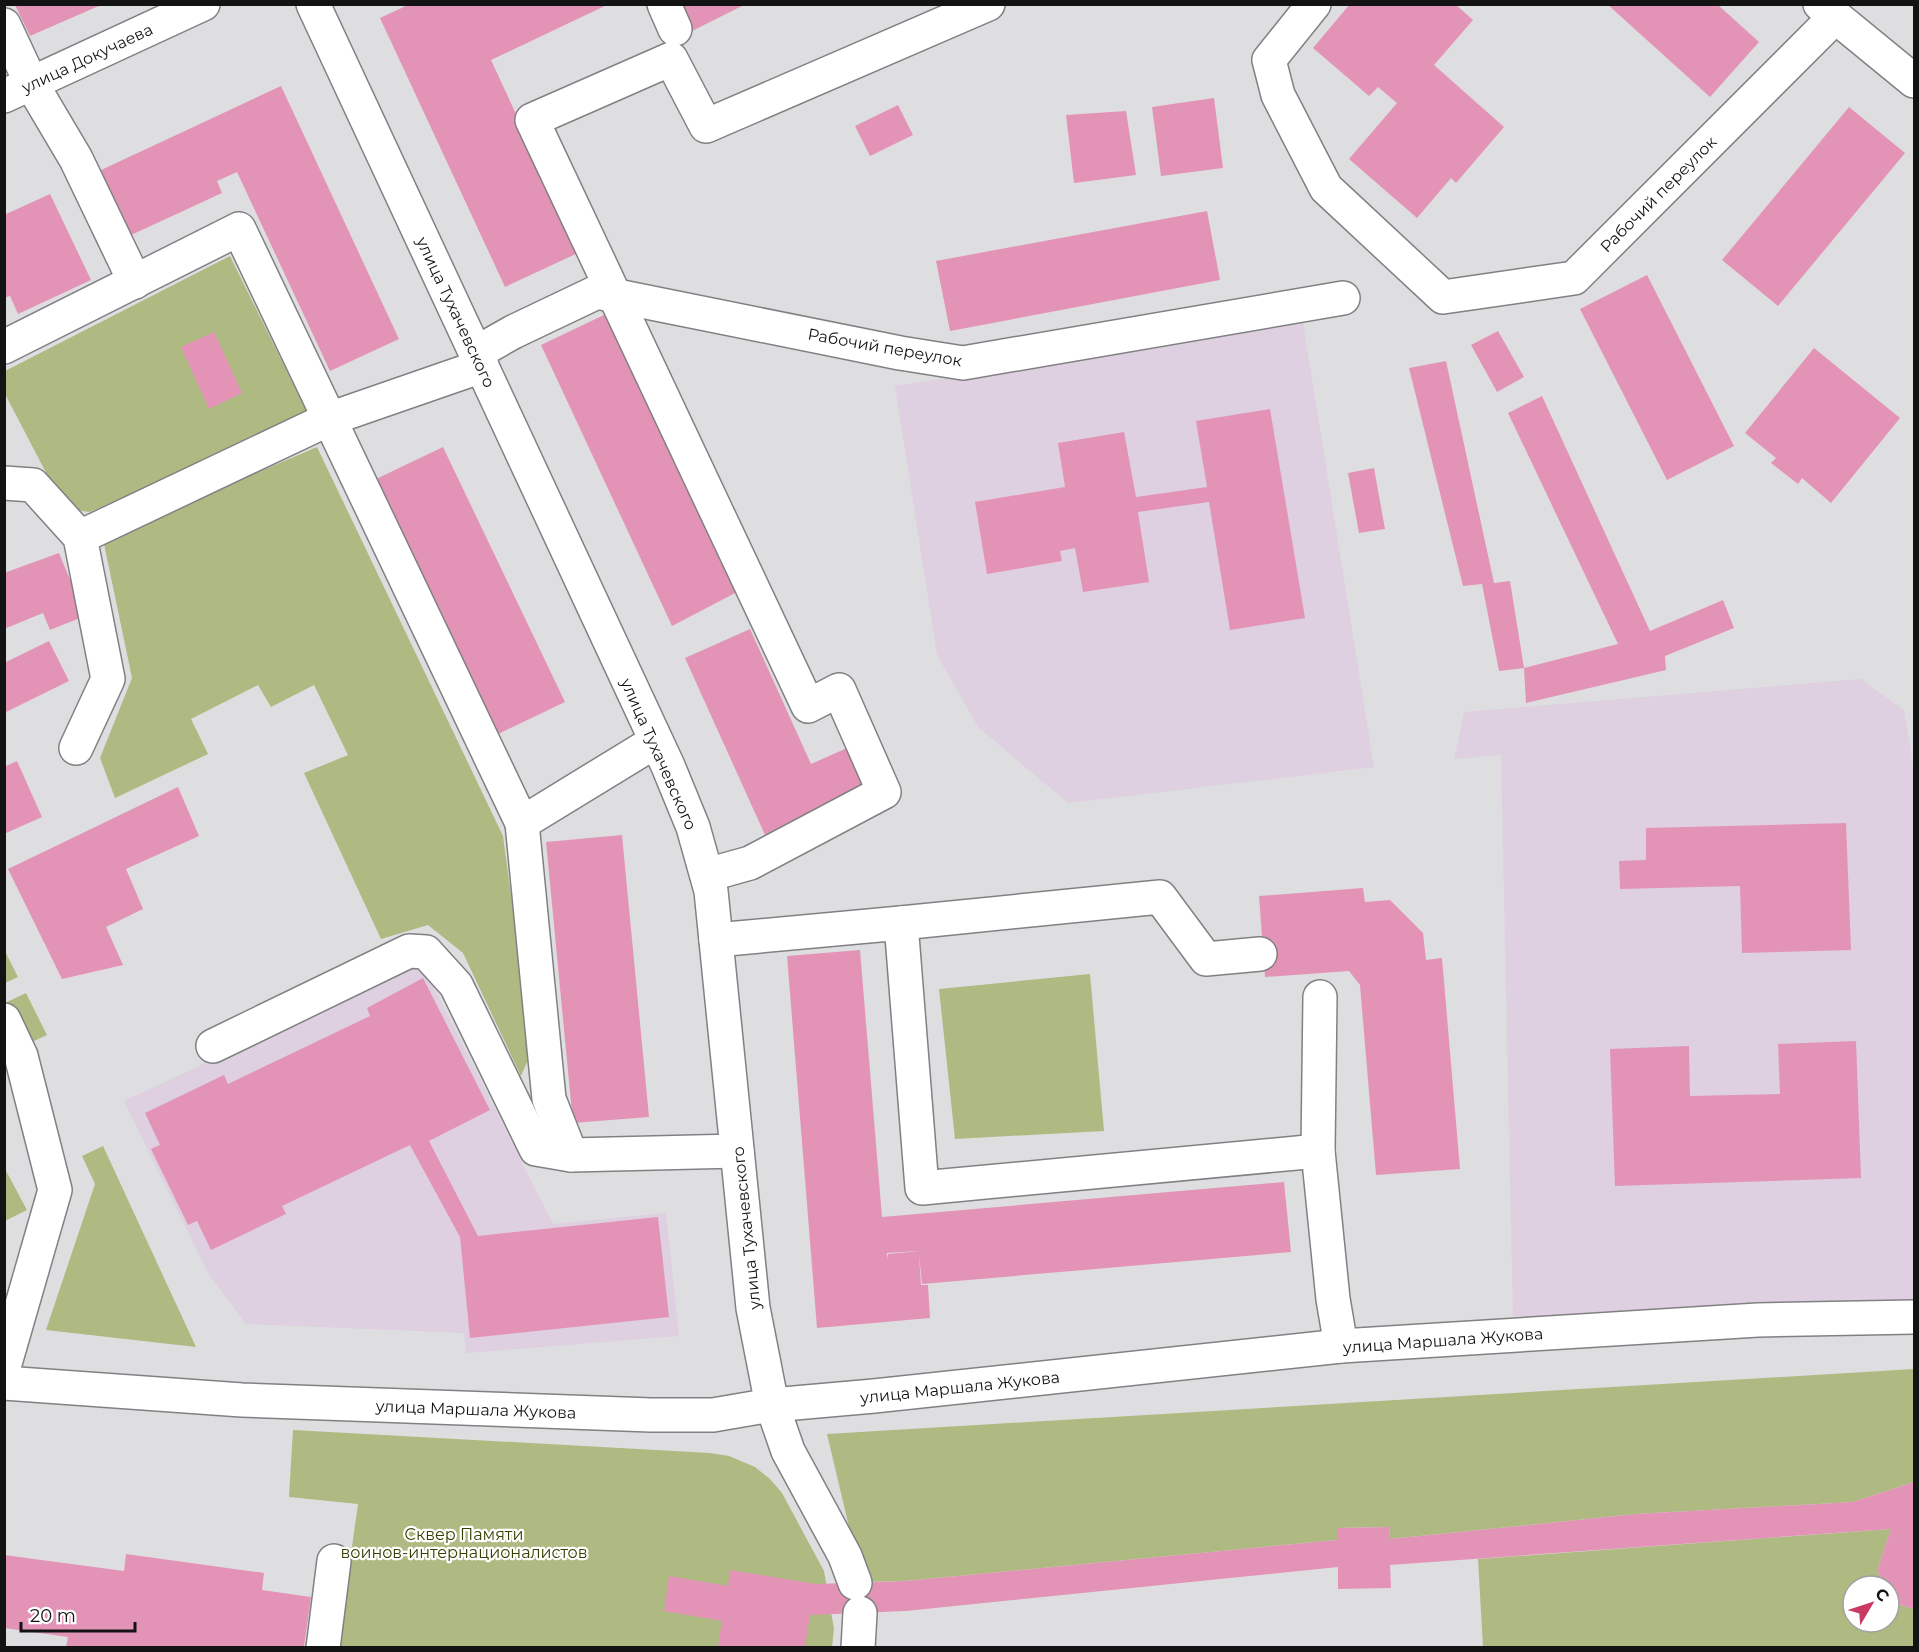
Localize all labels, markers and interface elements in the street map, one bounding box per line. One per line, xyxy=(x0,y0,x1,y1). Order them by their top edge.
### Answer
street label: улица Докучаева xyxy=(18,20,156,98)
street label: Рабочий переулок xyxy=(1596,132,1721,256)
street label: улица Тухачевского xyxy=(412,233,499,391)
street label: Рабочий переулок xyxy=(806,325,964,371)
street label: улица Тухачевского xyxy=(616,675,701,833)
street label: улица Тухачевского xyxy=(728,1145,765,1311)
street label: улица Маршала Жукова xyxy=(1341,1324,1544,1357)
street label: улица Маршала Жукова xyxy=(858,1368,1061,1408)
street label: улица Маршала Жукова xyxy=(374,1396,577,1422)
park label: Cквер Памяти воинов-интернационалистов xyxy=(340,1525,588,1562)
north arrow xyxy=(1841,1574,1901,1634)
text: С xyxy=(1871,1584,1894,1606)
scale bar xyxy=(21,1595,135,1633)
text: 20 m xyxy=(30,1605,76,1627)

